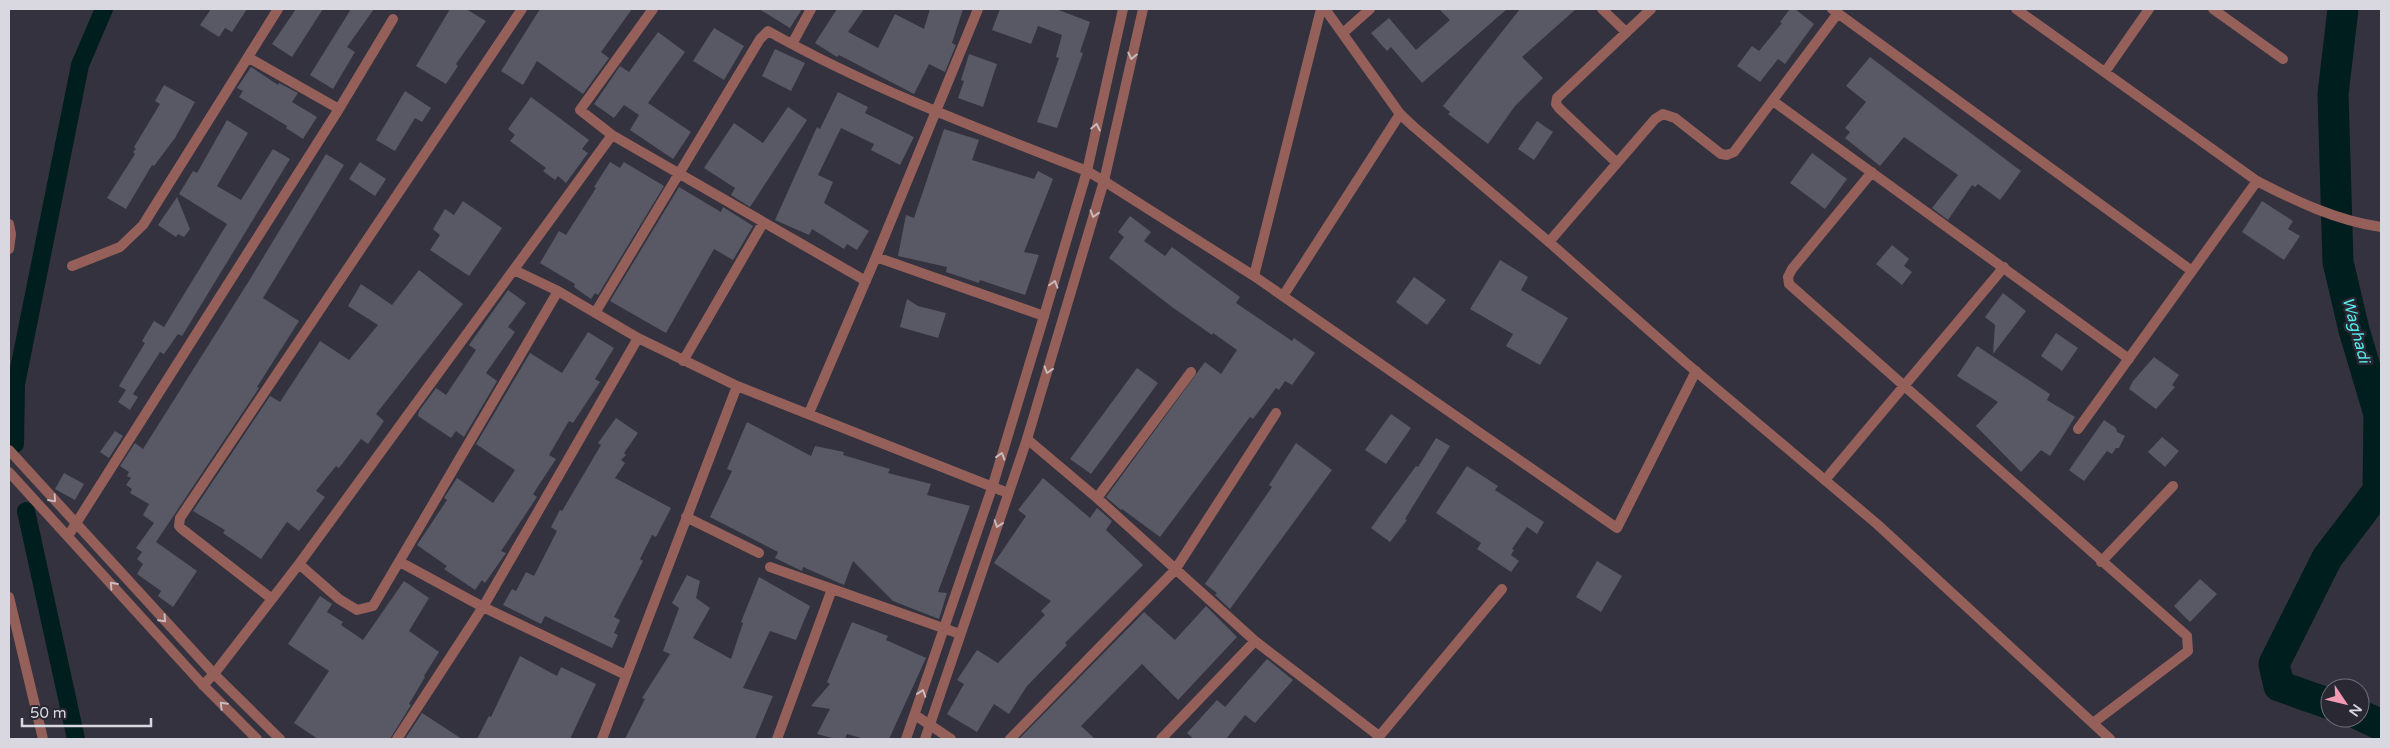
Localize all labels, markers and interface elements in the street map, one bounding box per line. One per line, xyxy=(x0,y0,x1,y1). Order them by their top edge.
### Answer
one-way arrow xyxy=(1127,52,1138,61)
one-way arrow xyxy=(1091,123,1101,132)
one-way arrow xyxy=(1090,210,1100,218)
one-way arrow xyxy=(1048,280,1058,288)
water label: Waghadi xyxy=(2338,295,2375,367)
one-way arrow xyxy=(1043,365,1053,374)
one-way arrow xyxy=(996,452,1006,461)
one-way arrow xyxy=(48,494,57,503)
one-way arrow xyxy=(993,520,1003,528)
one-way arrow xyxy=(110,582,119,591)
one-way arrow xyxy=(157,614,166,623)
north arrow xyxy=(2320,678,2370,728)
one-way arrow xyxy=(916,689,926,698)
scale bar xyxy=(22,696,151,728)
one-way arrow xyxy=(220,701,229,710)
text: N xyxy=(2345,701,2365,720)
text: 50 m xyxy=(30,704,67,722)

